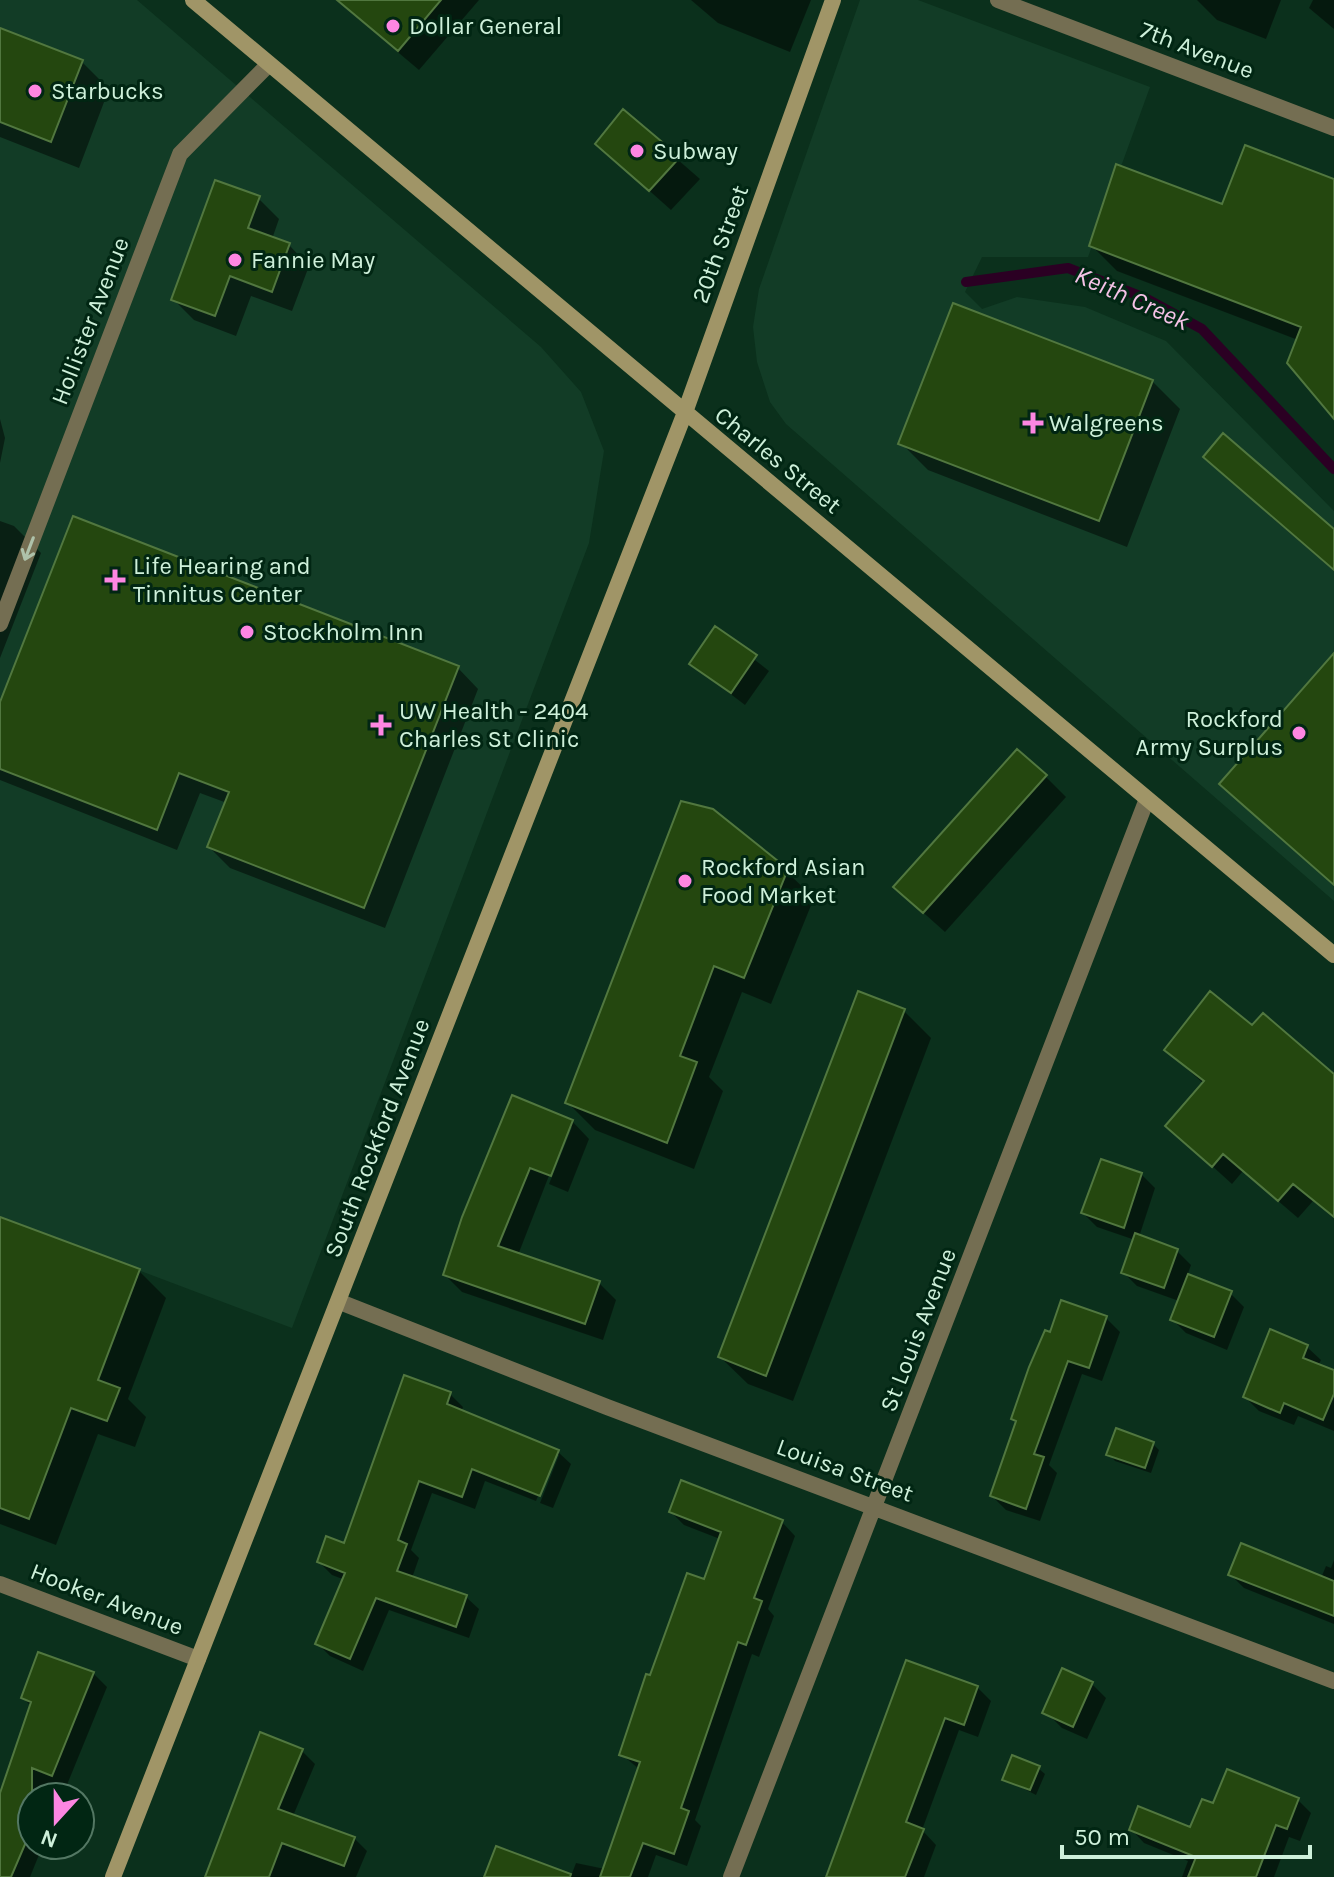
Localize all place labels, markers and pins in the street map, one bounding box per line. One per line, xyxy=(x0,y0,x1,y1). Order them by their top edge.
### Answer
place label: Dollar General xyxy=(409,12,562,40)
marker: Dollar General xyxy=(384,17,402,35)
place label: Starbucks xyxy=(51,77,164,105)
marker: Starbucks xyxy=(26,82,44,100)
place label: Subway xyxy=(653,137,738,165)
marker: Subway xyxy=(628,142,646,160)
place label: Fannie May xyxy=(251,246,375,274)
marker: Fannie May xyxy=(226,251,244,269)
place label: Walgreens xyxy=(1049,409,1164,437)
marker: Walgreens xyxy=(1024,414,1042,432)
place label: Life Hearing and Tinnitus Center xyxy=(133,552,311,608)
marker: Life Hearing and Tinnitus Center xyxy=(104,569,126,591)
place label: Stockholm Inn xyxy=(263,618,424,646)
marker: Stockholm Inn xyxy=(238,623,256,641)
place label: UW Health - 2404 Charles St Clinic xyxy=(399,697,588,753)
place label: Rockford Army Surplus xyxy=(1136,705,1283,761)
marker: UW Health - 2404 Charles St Clinic xyxy=(370,714,392,736)
marker: Rockford Army Surplus xyxy=(1290,724,1308,742)
place label: Rockford Asian Food Market xyxy=(701,853,866,909)
marker: Rockford Asian Food Market xyxy=(676,872,694,890)

